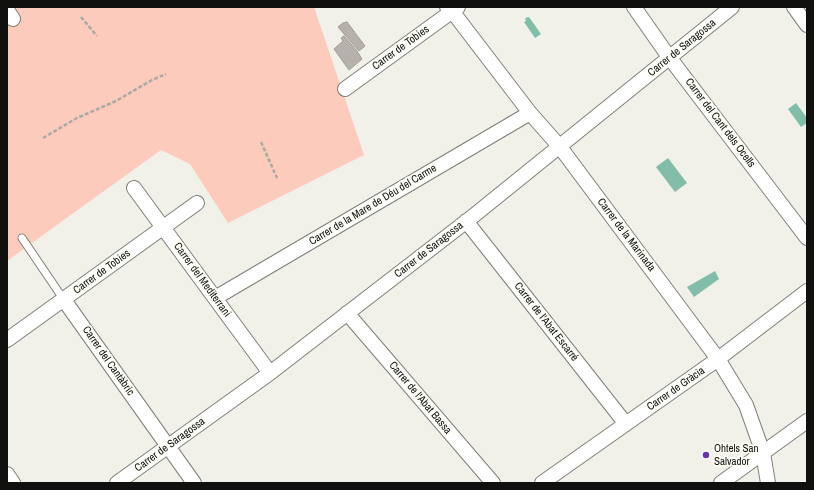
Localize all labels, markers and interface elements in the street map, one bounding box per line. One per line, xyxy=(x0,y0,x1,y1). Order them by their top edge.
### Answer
street label: Carrer de Saragossa xyxy=(645,17,719,79)
street label: Carrer de Tobies xyxy=(370,23,432,73)
street label: Carrer del Cant dels Ocells xyxy=(682,76,758,170)
street label: Carrer de la Mare de Déu del Carme xyxy=(307,162,439,248)
street label: Carrer de la Marinada xyxy=(594,196,658,274)
street label: Carrer de Saragossa xyxy=(392,219,466,281)
street label: Carrer del Mediterrani xyxy=(171,240,233,320)
street label: Carrer de Tobies xyxy=(71,247,133,297)
street label: Carrer de l'Abat Escarré xyxy=(511,280,581,364)
street label: Carrer del Cantàbric xyxy=(79,324,137,398)
street label: Carrer de l'Abat Bassa xyxy=(386,359,454,437)
street label: Carrer de Gràcia xyxy=(644,364,708,414)
street label: Carrer de Saragossa xyxy=(132,415,208,475)
place label: Ohtels San Salvador xyxy=(714,442,759,468)
marker: Ohtels San Salvador xyxy=(701,450,711,460)

